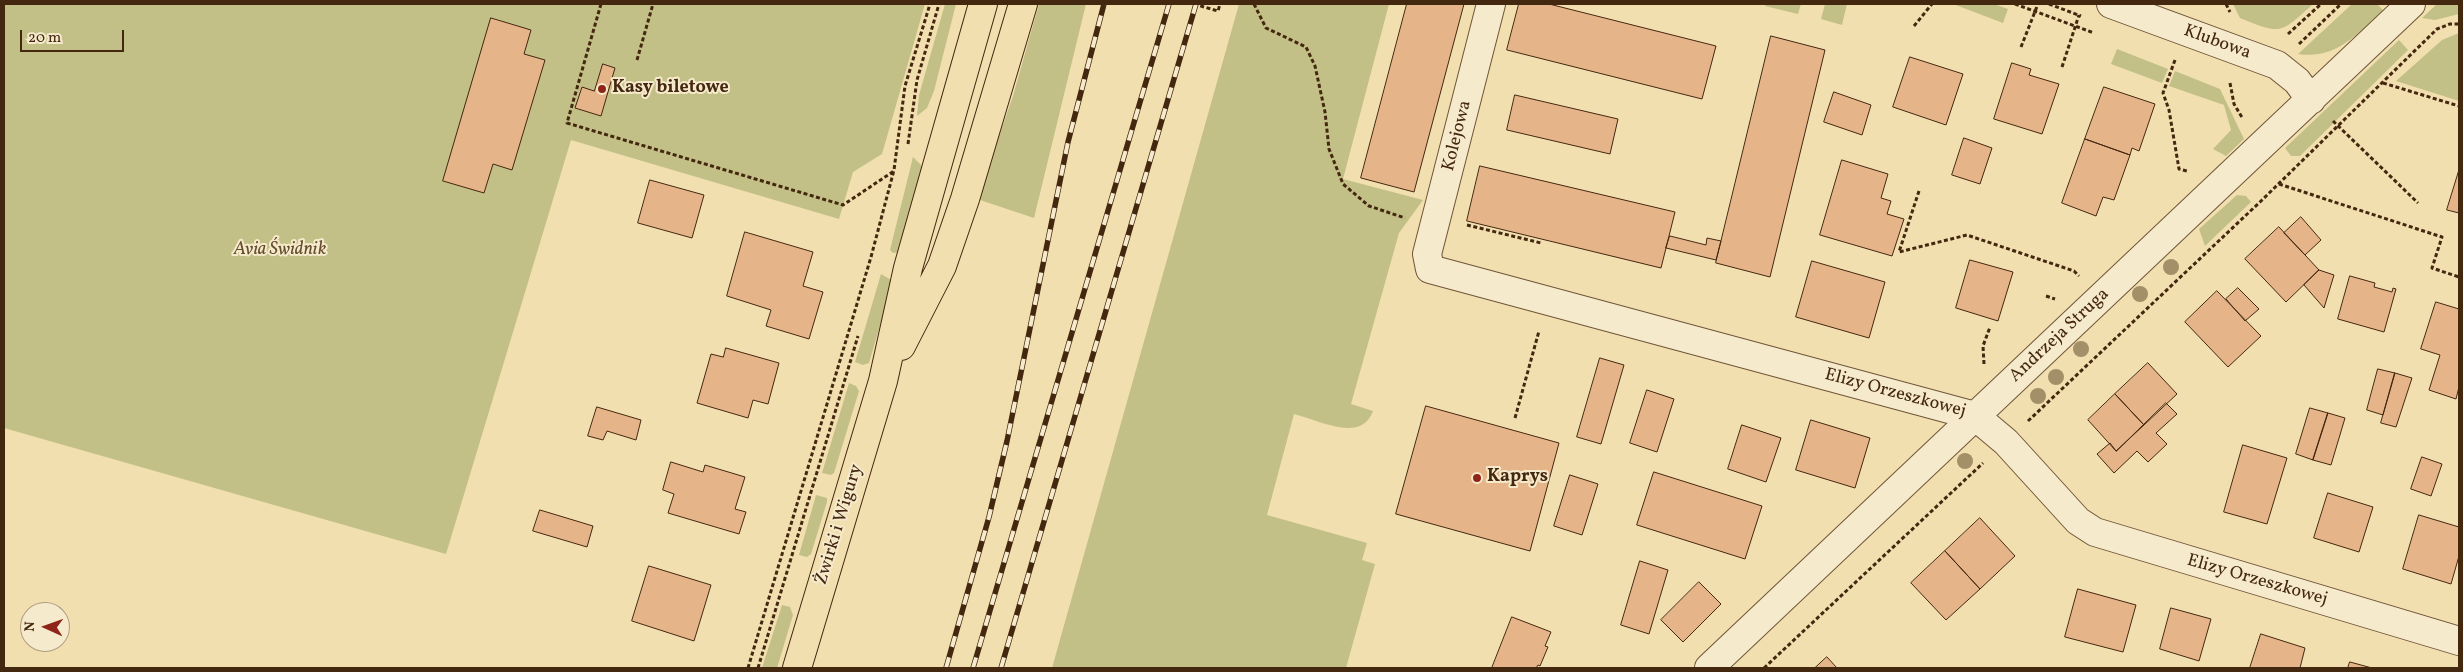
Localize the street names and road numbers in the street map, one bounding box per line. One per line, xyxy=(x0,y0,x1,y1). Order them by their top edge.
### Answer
street label: Klubowa xyxy=(2180,21,2254,65)
street label: Kolejowa xyxy=(1439,98,1477,174)
street label: Andrzeja Struga xyxy=(2006,284,2114,388)
street label: Elizy Orzeszkowej xyxy=(1822,365,1968,423)
street label: Żwirki i Wigury xyxy=(811,462,869,588)
street label: Elizy Orzeszkowej xyxy=(2184,551,2330,611)

